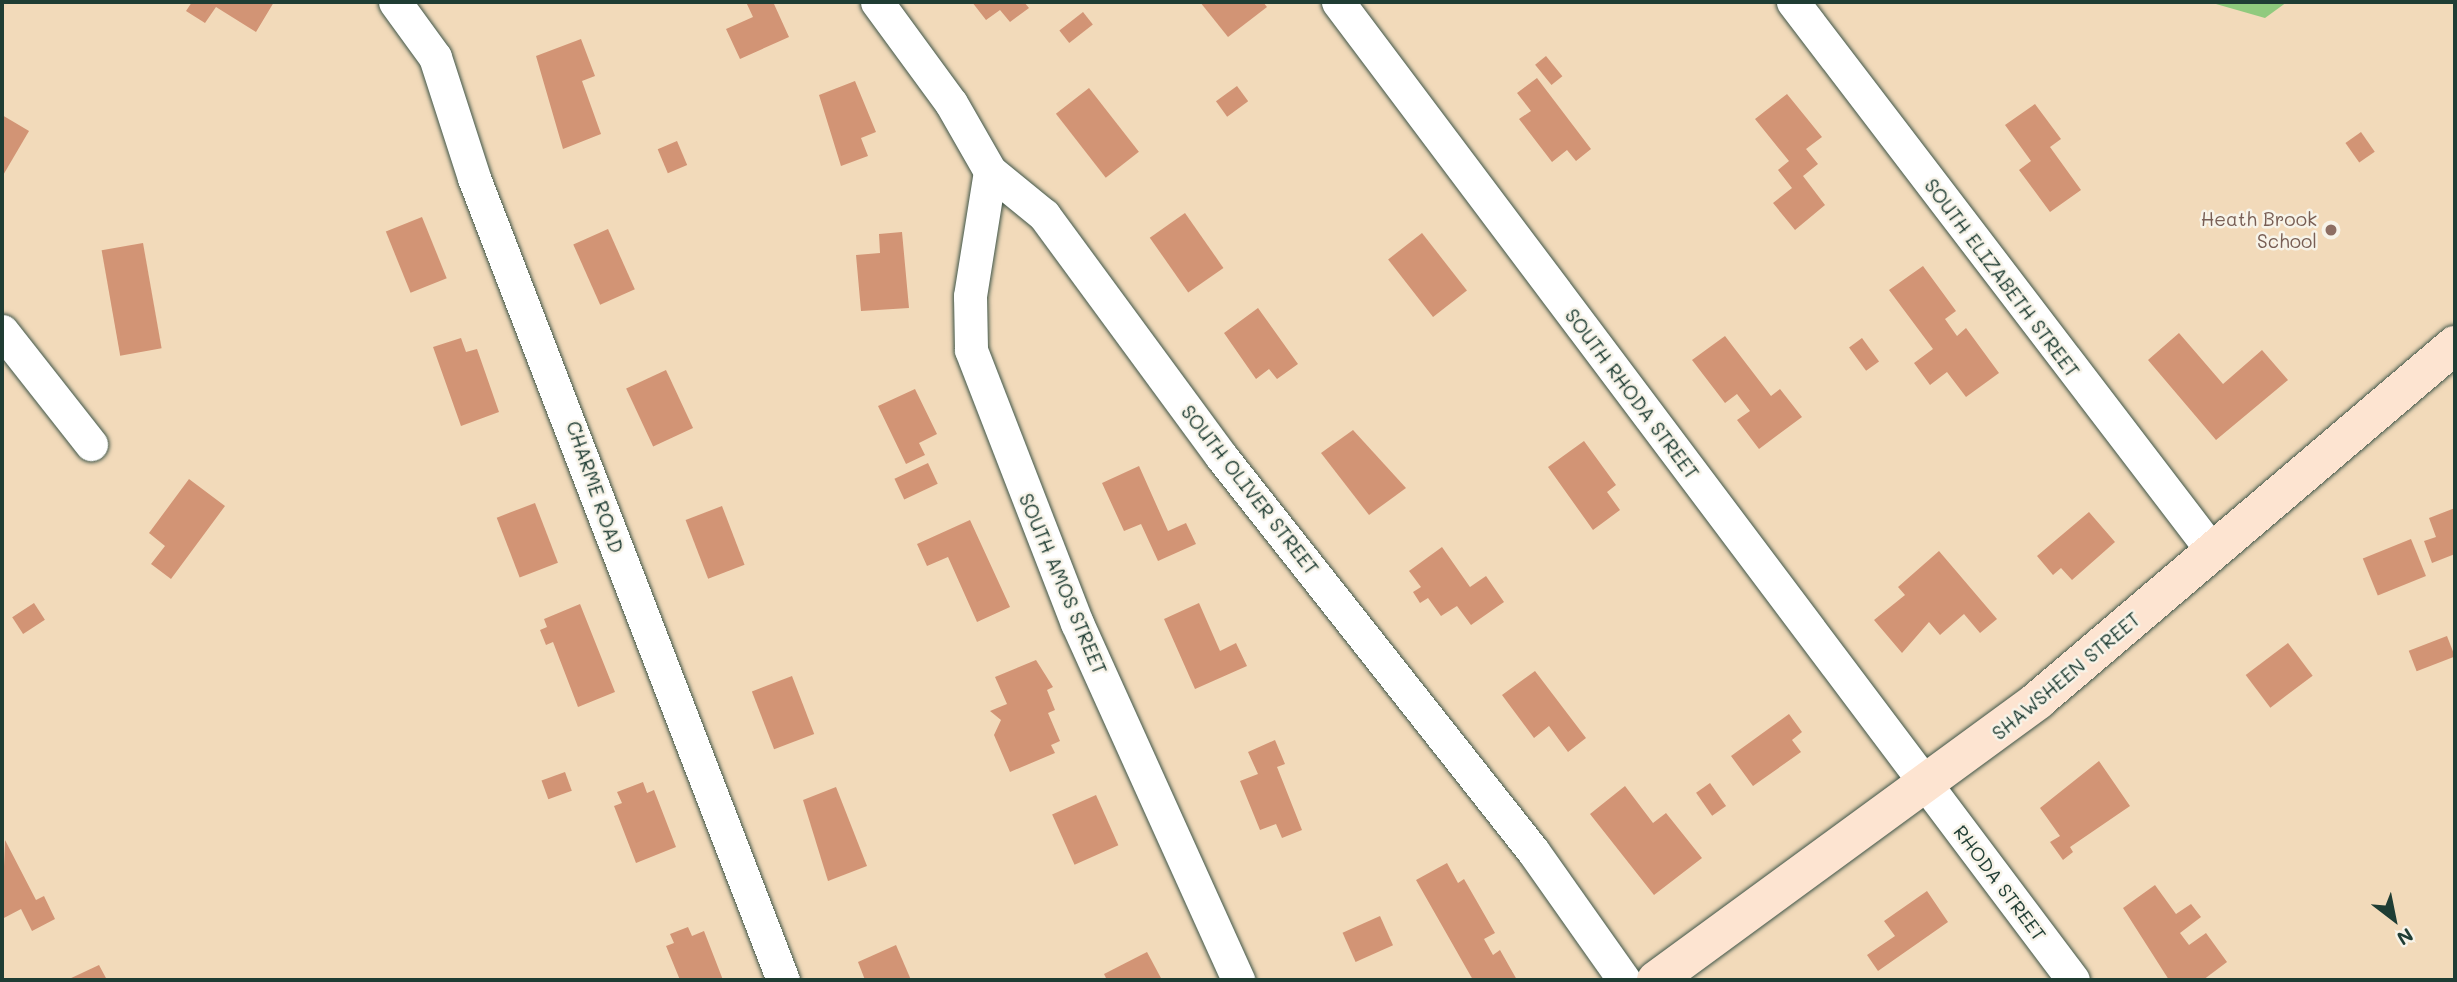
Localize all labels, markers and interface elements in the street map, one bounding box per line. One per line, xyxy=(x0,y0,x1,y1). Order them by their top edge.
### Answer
street label: SOUTH ELIZABETH STREET xyxy=(1920,174,2084,382)
place label: Heath Brook School xyxy=(2201,208,2317,252)
marker: Heath Brook School xyxy=(2323,222,2339,238)
street label: SOUTH RHODA STREET xyxy=(1560,304,1704,484)
street label: SOUTH OLIVER STREET xyxy=(1177,401,1323,579)
street label: CHARME ROAD xyxy=(562,418,628,556)
street label: SOUTH AMOS STREET xyxy=(1014,490,1112,678)
street label: SHAWSHEEN STREET xyxy=(1987,607,2145,745)
street label: RHODA STREET xyxy=(1949,821,2051,945)
north arrow xyxy=(2359,884,2429,954)
text: N xyxy=(2393,923,2418,952)

